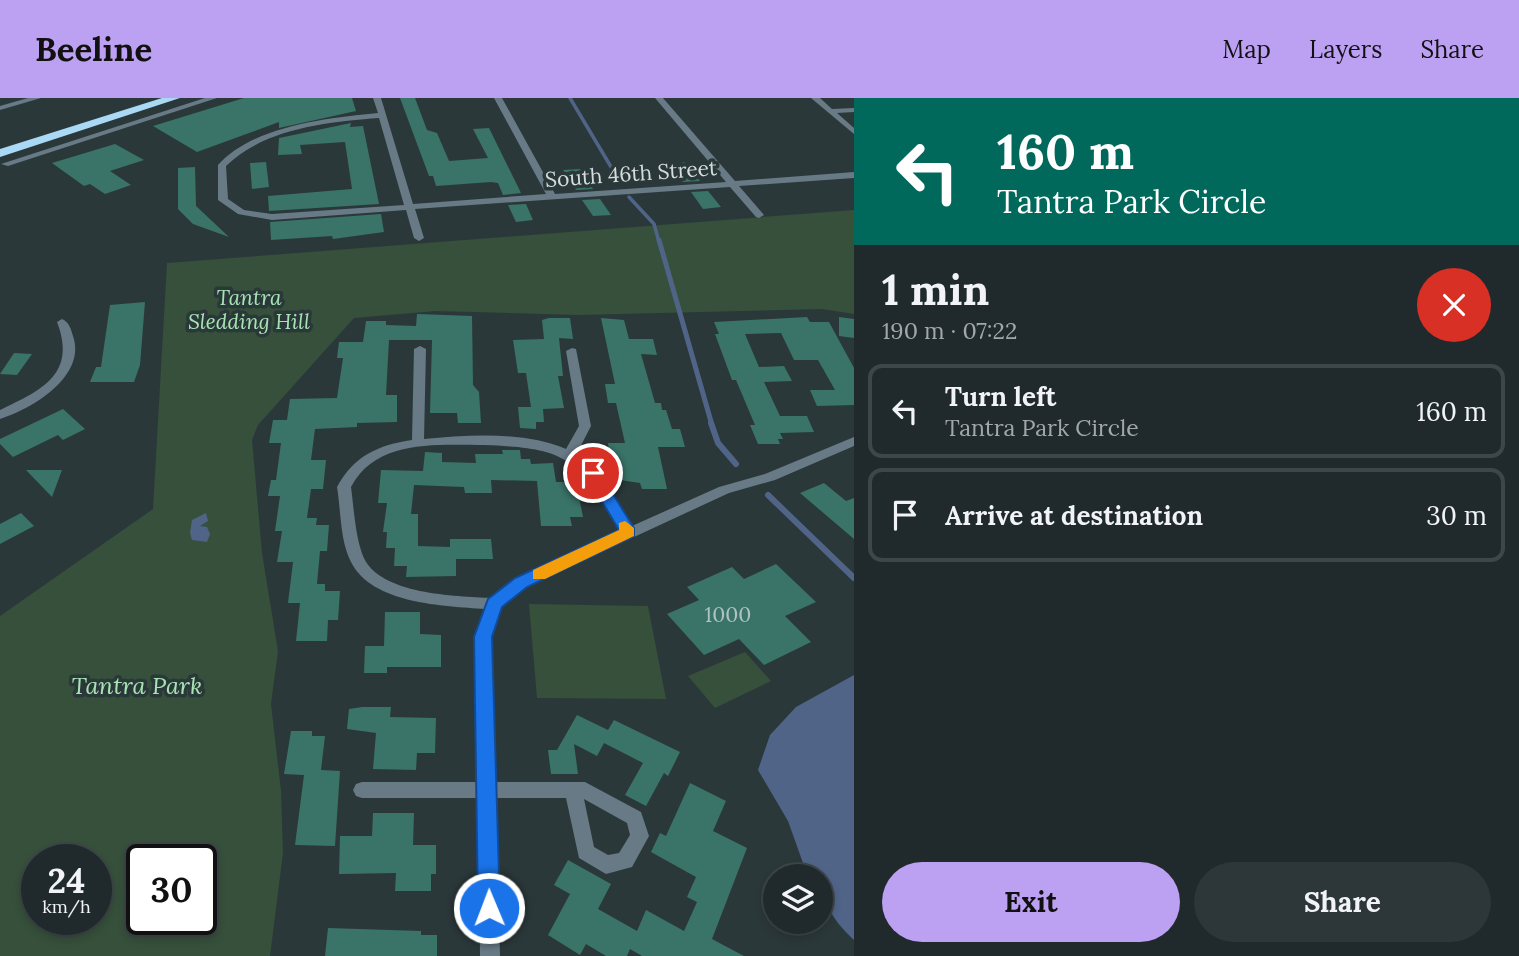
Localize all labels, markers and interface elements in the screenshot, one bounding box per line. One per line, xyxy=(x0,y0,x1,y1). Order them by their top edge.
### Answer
text: Beeline xyxy=(35,28,152,70)
text: Map xyxy=(1222,34,1271,65)
text: Layers xyxy=(1309,34,1382,65)
text: Share xyxy=(1420,34,1484,65)
text: 160 m xyxy=(997,120,1134,182)
icon: left xyxy=(882,126,973,217)
street label: South 46th Street xyxy=(544,154,719,193)
text: Tantra Park Circle xyxy=(997,181,1266,222)
text: 1 min xyxy=(882,263,989,317)
button: close xyxy=(1417,268,1491,342)
park label: Tantra Sledding Hill xyxy=(188,284,310,335)
text: 190 m · 07:22 xyxy=(882,316,1017,345)
text: Turn left xyxy=(945,380,1056,413)
icon: left xyxy=(886,392,924,430)
text: 160 m xyxy=(1416,395,1487,428)
text: Tantra Park Circle xyxy=(945,413,1139,442)
pin xyxy=(563,443,623,503)
icon: arrive xyxy=(574,454,612,492)
icon: arrive xyxy=(886,496,924,534)
text: Arrive at destination xyxy=(945,499,1203,532)
text: 30 m xyxy=(1426,499,1487,532)
house number: 1000 xyxy=(705,601,751,628)
park label: Tantra Park xyxy=(72,670,202,701)
speed limit sign: 30 xyxy=(126,844,217,935)
text: 24 xyxy=(48,858,85,903)
button: Exit xyxy=(882,862,1180,942)
button: Share xyxy=(1194,862,1491,942)
map controls xyxy=(763,864,833,934)
button: layers xyxy=(763,864,833,934)
position arrow xyxy=(452,871,526,945)
text: km/h xyxy=(42,895,91,918)

